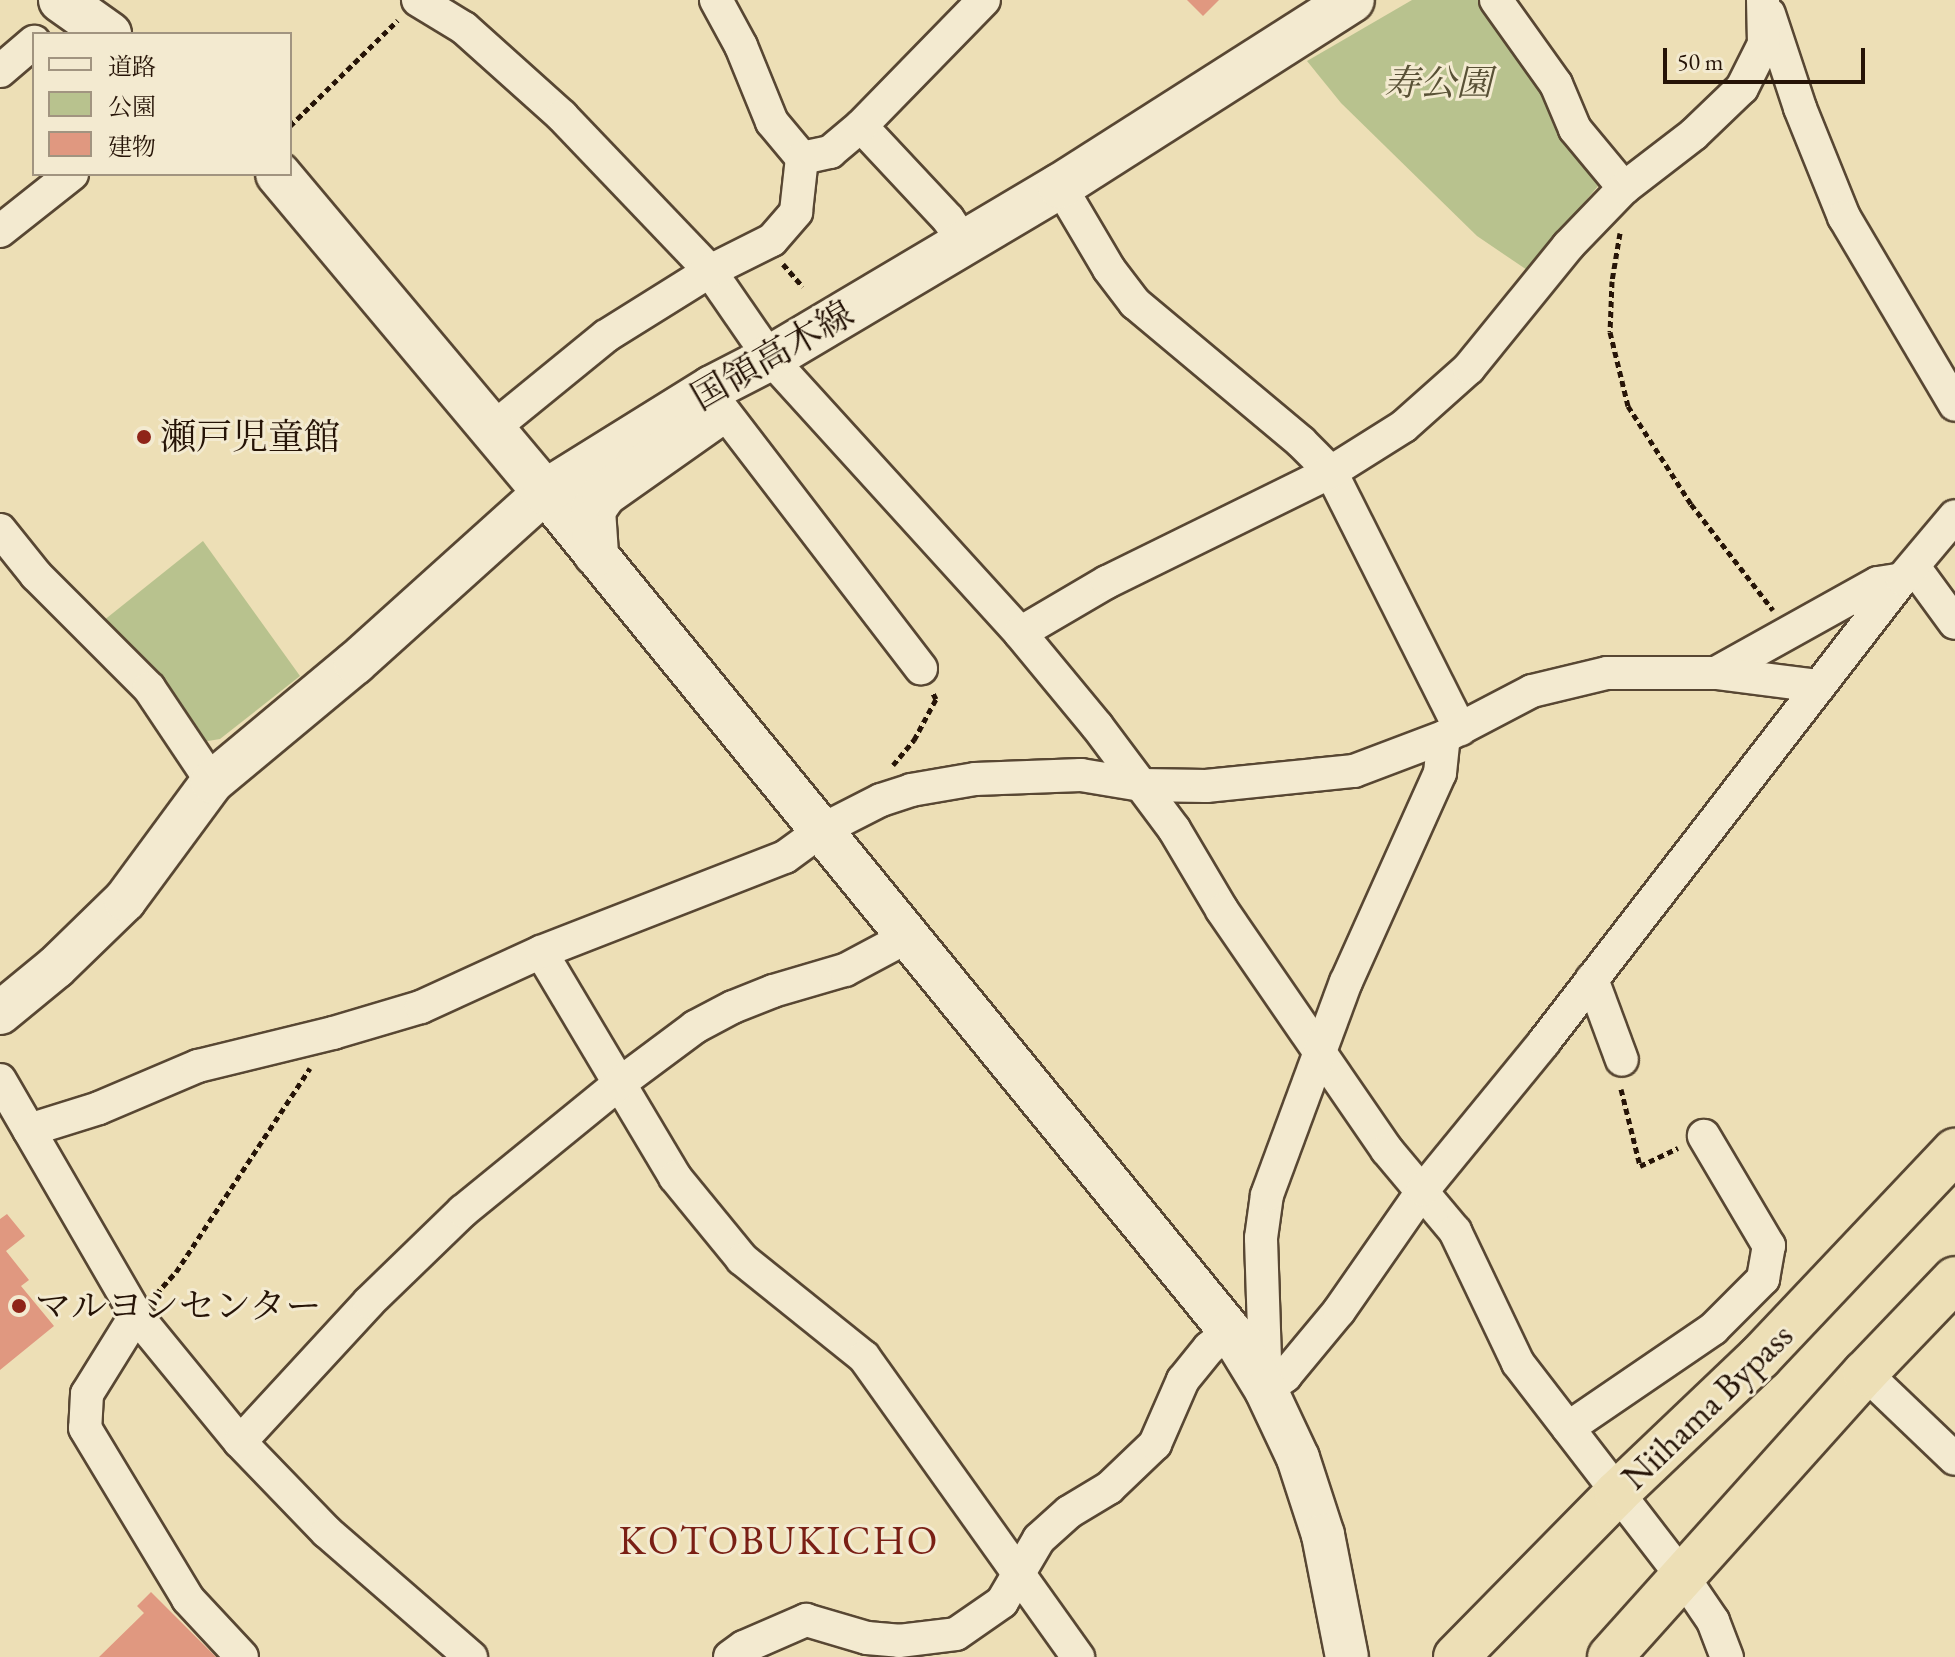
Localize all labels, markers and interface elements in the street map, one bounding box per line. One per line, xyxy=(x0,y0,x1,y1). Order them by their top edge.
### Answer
legend xyxy=(32,32,292,176)
scale bar xyxy=(1667,32,1869,82)
text: 50 m xyxy=(1677,46,1724,77)
text: 道路 xyxy=(108,51,156,82)
park label: 寿公園 xyxy=(1384,61,1492,105)
text: 公園 xyxy=(108,91,156,122)
text: 建物 xyxy=(108,131,156,162)
street label: 国領高木線 xyxy=(683,291,861,419)
place label: 瀬戸児童館 xyxy=(160,415,340,459)
marker: 瀬戸児童館 xyxy=(135,428,153,446)
place label: マルヨシセンター xyxy=(35,1284,323,1328)
marker: マルヨシセンター xyxy=(10,1297,28,1315)
street label: Niihama Bypass xyxy=(1612,1314,1802,1498)
district label: KOTOBUKICHO xyxy=(619,1516,939,1564)

